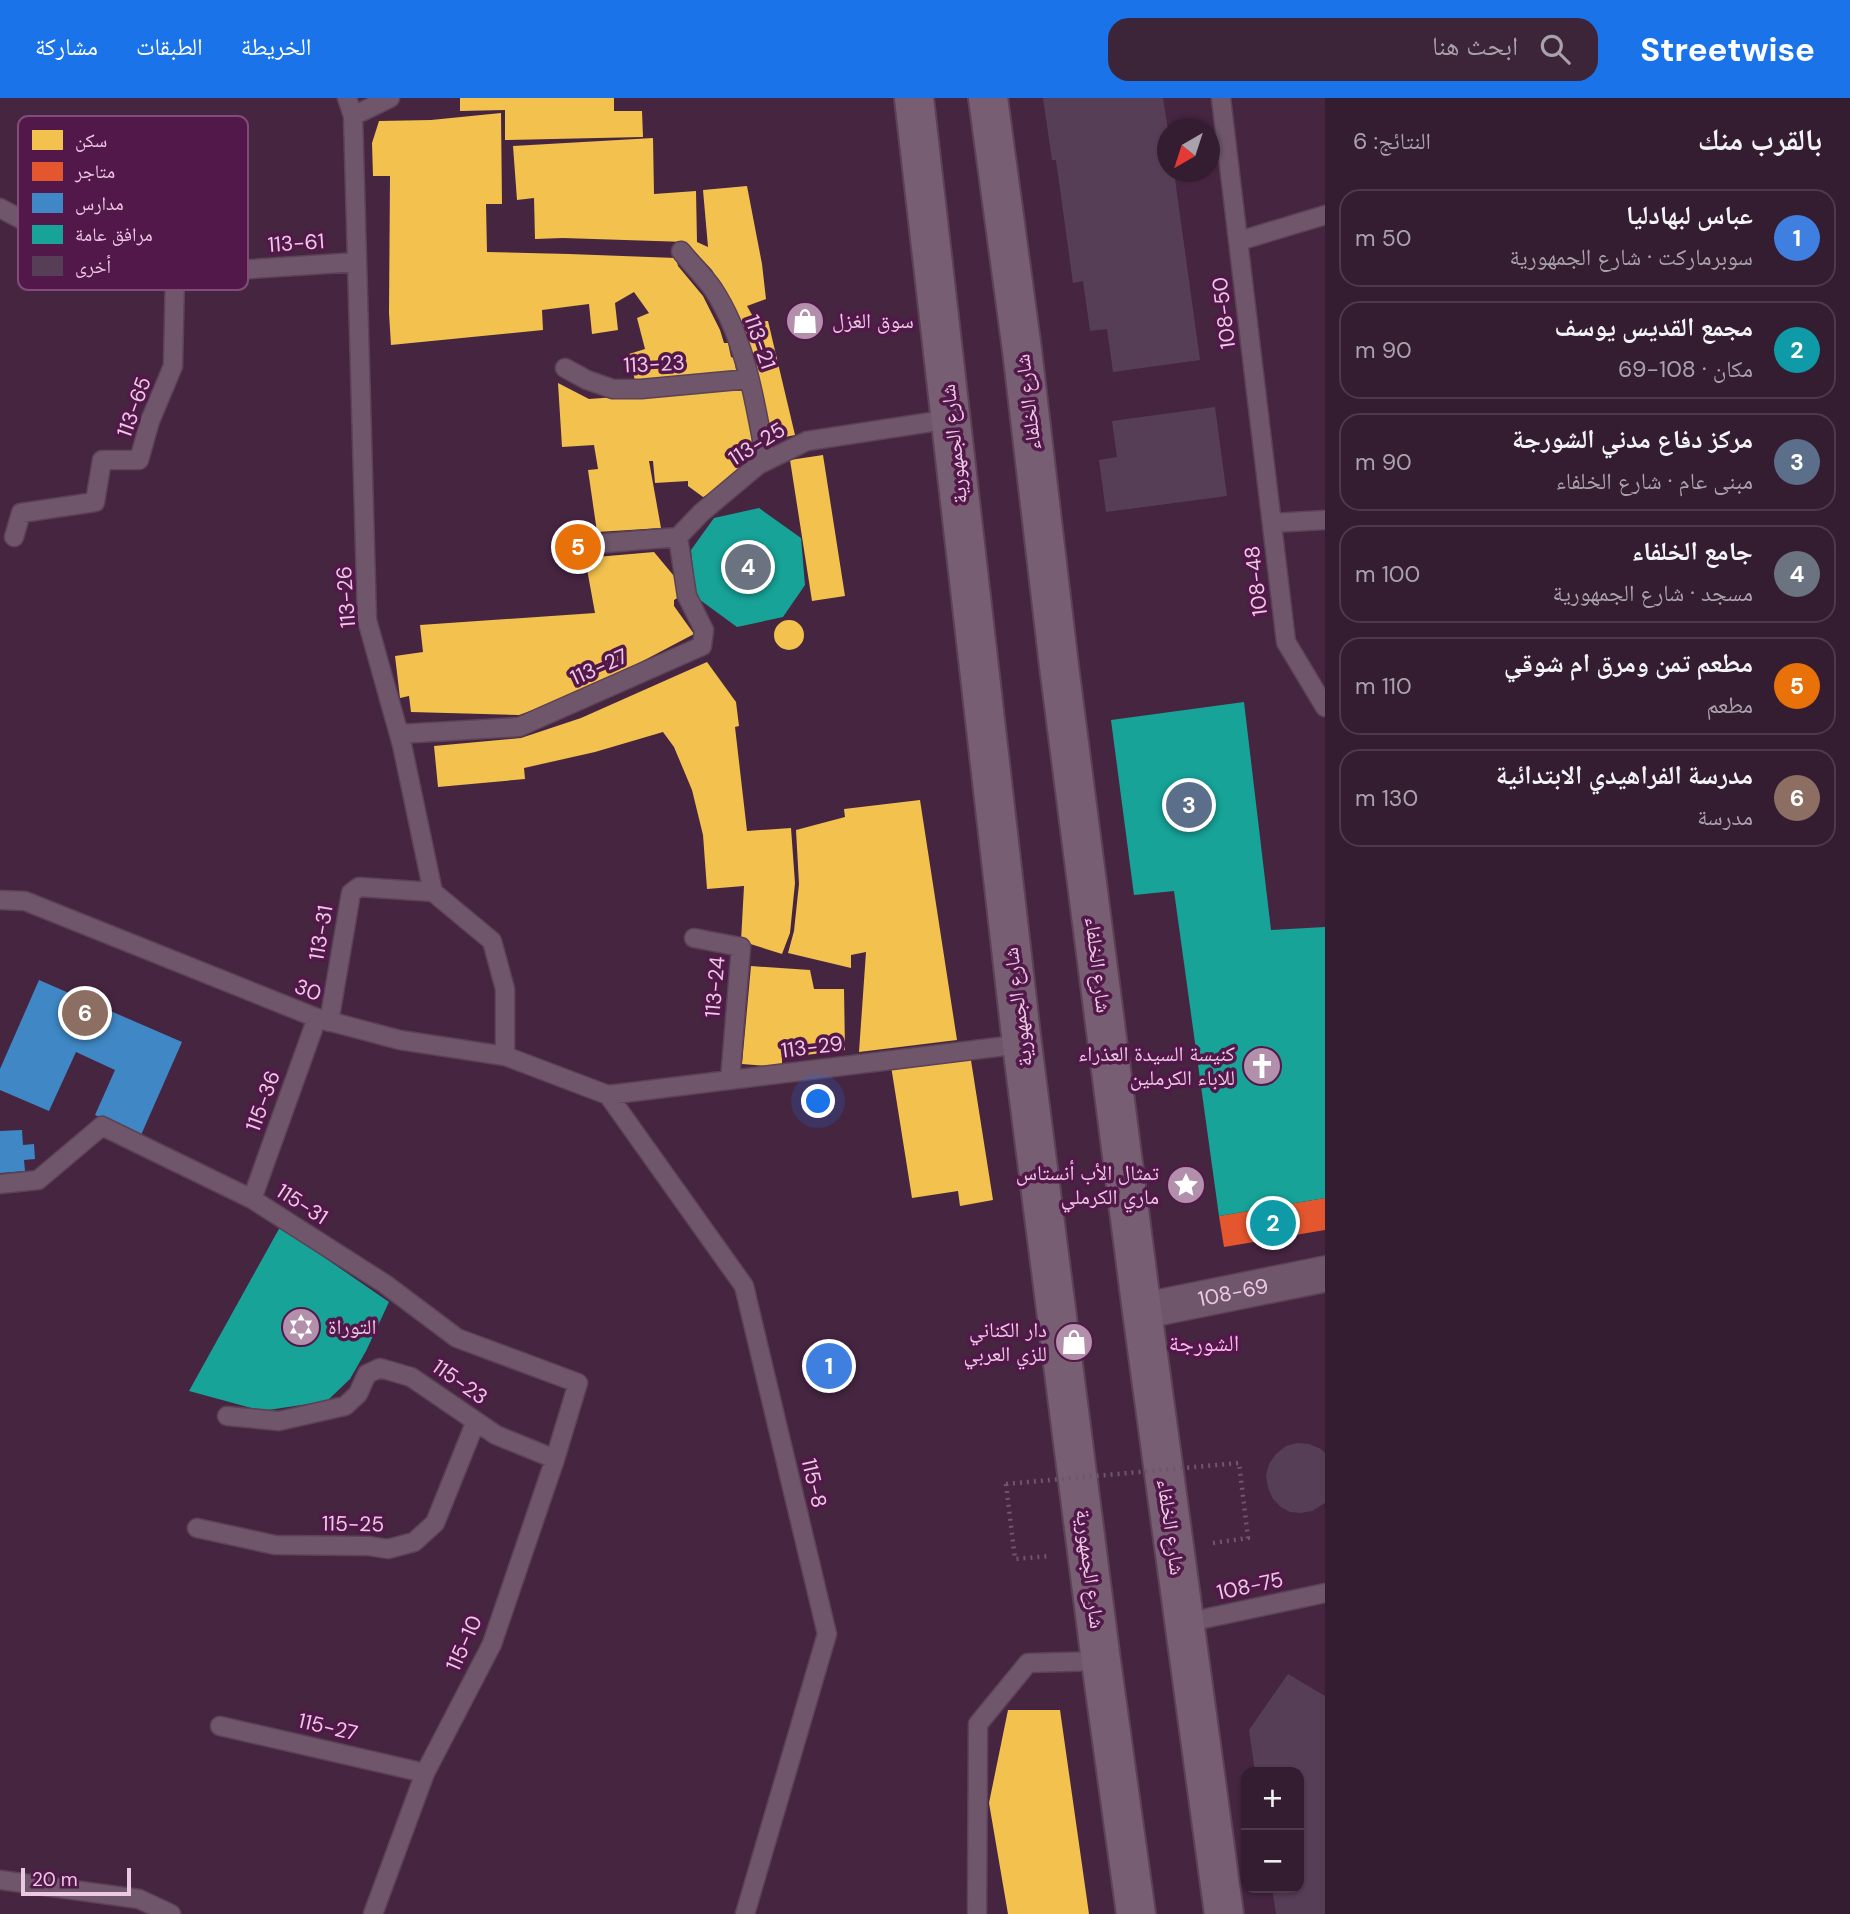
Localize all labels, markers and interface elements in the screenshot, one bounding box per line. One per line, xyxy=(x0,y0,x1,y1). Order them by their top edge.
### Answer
search box xyxy=(1108,18,1598,81)
text: Streetwise xyxy=(1640,28,1815,71)
text: ابحث هنا xyxy=(1432,29,1518,63)
icon: search xyxy=(1536,30,1574,68)
text: مشاركة xyxy=(35,31,98,62)
text: الطبقات xyxy=(136,31,203,62)
text: الخريطة xyxy=(241,31,311,62)
legend xyxy=(18,116,248,290)
north arrow xyxy=(1157,119,1220,182)
text: بالقرب منك xyxy=(1698,120,1822,159)
text: النتائج: 6 xyxy=(1353,126,1431,156)
text: سكن xyxy=(75,128,107,153)
text: متاجر xyxy=(74,159,115,184)
text: مدارس xyxy=(75,191,124,216)
text: عباس لبهادليا xyxy=(1626,198,1753,232)
text: مرافق عامة xyxy=(75,222,153,247)
text: 50 m xyxy=(1355,223,1411,253)
text: 1 xyxy=(1793,223,1801,253)
street label: 113-61 xyxy=(267,227,325,259)
text: سوبرماركت · شارع الجمهورية xyxy=(1509,242,1753,272)
text: أخرى xyxy=(75,254,111,279)
street label: 108-50 xyxy=(1206,275,1242,351)
shop icon: سوق الغزل xyxy=(784,300,826,342)
place label: سوق الغزل xyxy=(832,307,914,335)
text: مجمع القديس يوسف xyxy=(1555,310,1753,344)
street label: 113-21 xyxy=(738,311,782,373)
text: 90 m xyxy=(1355,335,1412,365)
text: 2 xyxy=(1790,335,1804,365)
street label: 113-23 xyxy=(623,348,685,380)
street label: شارع الخلفاء xyxy=(1008,352,1048,452)
text: مكان · 108-69 xyxy=(1618,354,1753,384)
street label: 113-65 xyxy=(110,373,158,441)
street label: شارع الجمهورية xyxy=(934,383,974,505)
street label: 113-25 xyxy=(723,416,791,472)
text: مركز دفاع مدني الشورجة xyxy=(1512,422,1753,456)
text: 90 m xyxy=(1355,447,1412,477)
text: 3 xyxy=(1790,447,1804,477)
text: مبنى عام · شارع الخلفاء xyxy=(1556,466,1753,496)
pin: 5 xyxy=(555,521,601,573)
text: جامع الخلفاء xyxy=(1631,534,1753,568)
pin: 4 xyxy=(725,541,771,593)
street label: 108-48 xyxy=(1238,544,1274,618)
text: 100 m xyxy=(1355,559,1420,589)
text: 4 xyxy=(1790,559,1804,589)
street label: 113-26 xyxy=(330,565,362,629)
text: مسجد · شارع الجمهورية xyxy=(1553,578,1753,608)
street label: 113-27 xyxy=(566,642,632,692)
text: مطعم تمن ومرق ام شوقي xyxy=(1504,646,1753,680)
text: 110 m xyxy=(1355,671,1412,701)
text: 5 xyxy=(1790,671,1804,701)
text: مطعم xyxy=(1706,690,1753,720)
text: مدرسة الفراهيدي الابتدائية xyxy=(1496,758,1753,792)
pin: 3 xyxy=(1166,779,1212,831)
text: 130 m xyxy=(1355,783,1418,813)
text: 6 xyxy=(1790,783,1804,813)
text: مدرسة xyxy=(1697,802,1753,832)
street label: 113-31 xyxy=(302,903,340,963)
street label: شارع الخلفاء xyxy=(1078,915,1118,1015)
street label: شارع الجمهورية xyxy=(997,946,1039,1068)
street label: 113-24 xyxy=(698,955,732,1019)
street label: 30 xyxy=(290,972,326,1008)
pin: 6 xyxy=(62,987,108,1039)
street label: 113-29 xyxy=(780,1029,844,1065)
place label: كنيسة السيدة العذراء للاباء الكرملين xyxy=(1078,1040,1235,1092)
church icon: كنيسة السيدة العذراء للاباء الكرملين xyxy=(1241,1045,1283,1087)
street label: 115-36 xyxy=(239,1067,287,1135)
your location xyxy=(801,1084,835,1118)
place label: تمثال الأب أنستاس ماري الكرملي xyxy=(1016,1159,1159,1213)
place icon: تمثال الأب أنستاس ماري الكرملي xyxy=(1165,1164,1207,1206)
street label: 115-31 xyxy=(271,1177,333,1231)
pin: 2 xyxy=(1250,1197,1296,1249)
street label: 108-69 xyxy=(1196,1272,1271,1313)
synagogue icon: التوراة xyxy=(280,1306,322,1348)
place label: التوراة xyxy=(328,1313,377,1341)
place label: دار الكناني للزي العربي xyxy=(964,1316,1047,1370)
shop icon: دار الكناني للزي العربي xyxy=(1053,1321,1095,1363)
district label: الشورجة xyxy=(1169,1328,1239,1358)
pin: 1 xyxy=(806,1340,852,1392)
street label: 115-23 xyxy=(427,1353,493,1411)
street label: 115-8 xyxy=(795,1455,833,1511)
street label: شارع الخلفاء xyxy=(1150,1477,1192,1577)
street label: شارع الجمهورية xyxy=(1069,1508,1111,1630)
street label: 115-25 xyxy=(322,1509,384,1539)
street label: 108-75 xyxy=(1214,1565,1286,1607)
street label: 115-10 xyxy=(439,1611,489,1675)
street label: 115-27 xyxy=(296,1707,360,1747)
map controls xyxy=(1241,1767,1304,1893)
button: + xyxy=(1241,1767,1304,1830)
button: − xyxy=(1241,1830,1304,1893)
scale bar xyxy=(21,1865,131,1897)
text: 20 m xyxy=(32,1867,78,1892)

